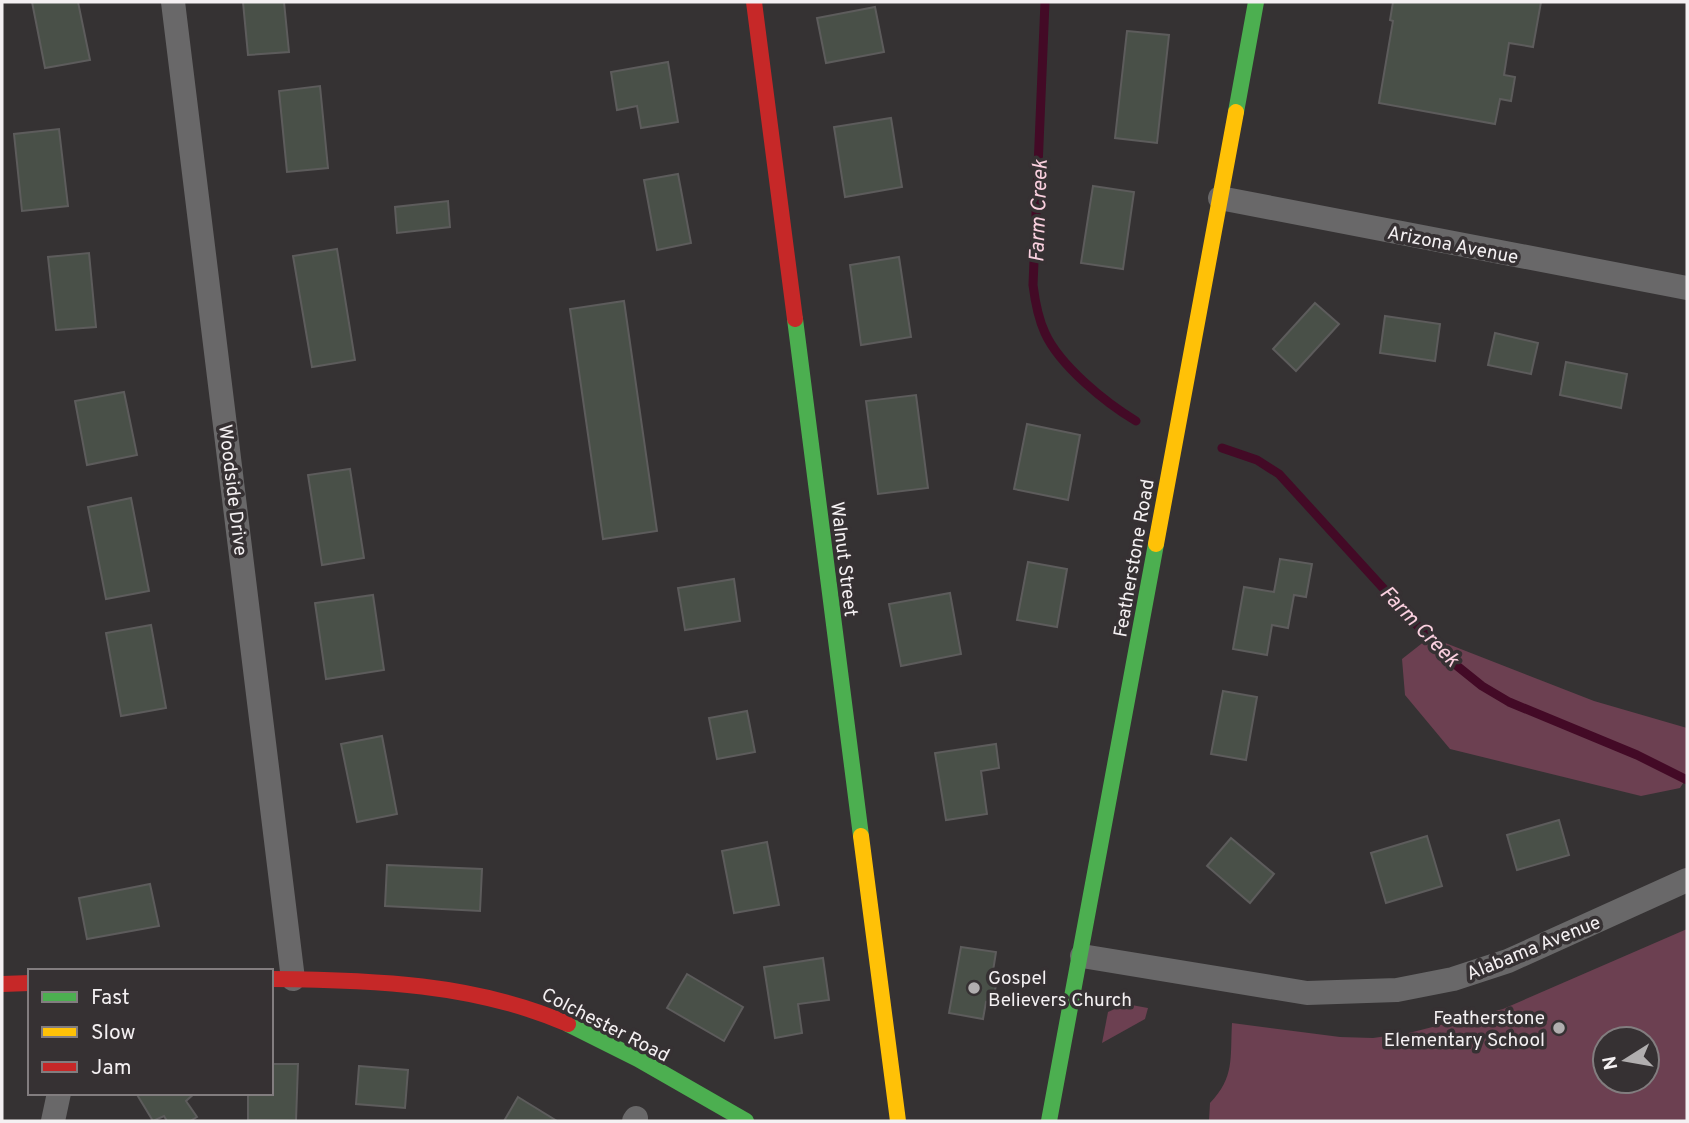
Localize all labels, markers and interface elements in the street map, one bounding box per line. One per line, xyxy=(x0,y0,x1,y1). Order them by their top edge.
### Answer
water label: Farm Creek xyxy=(1024,159,1055,263)
street label: Arizona Avenue xyxy=(1385,221,1520,270)
street label: Woodside Drive xyxy=(212,423,252,557)
street label: Featherstone Road xyxy=(1109,477,1161,639)
street label: Walnut Street xyxy=(824,500,862,618)
water label: Farm Creek xyxy=(1373,581,1465,674)
street label: Alabama Avenue xyxy=(1463,911,1604,987)
place label: Gospel Believers Church xyxy=(988,967,1132,1013)
legend xyxy=(28,969,273,1095)
marker: Gospel Believers Church xyxy=(966,980,982,996)
street label: Colchester Road xyxy=(537,983,673,1068)
text: Fast xyxy=(91,985,130,1012)
place label: Featherstone Elementary School xyxy=(1384,1007,1545,1053)
text: Slow xyxy=(91,1020,136,1047)
marker: Featherstone Elementary School xyxy=(1551,1020,1567,1036)
north arrow xyxy=(1591,1025,1661,1095)
text: N xyxy=(1598,1054,1624,1072)
text: Jam xyxy=(91,1055,132,1082)

